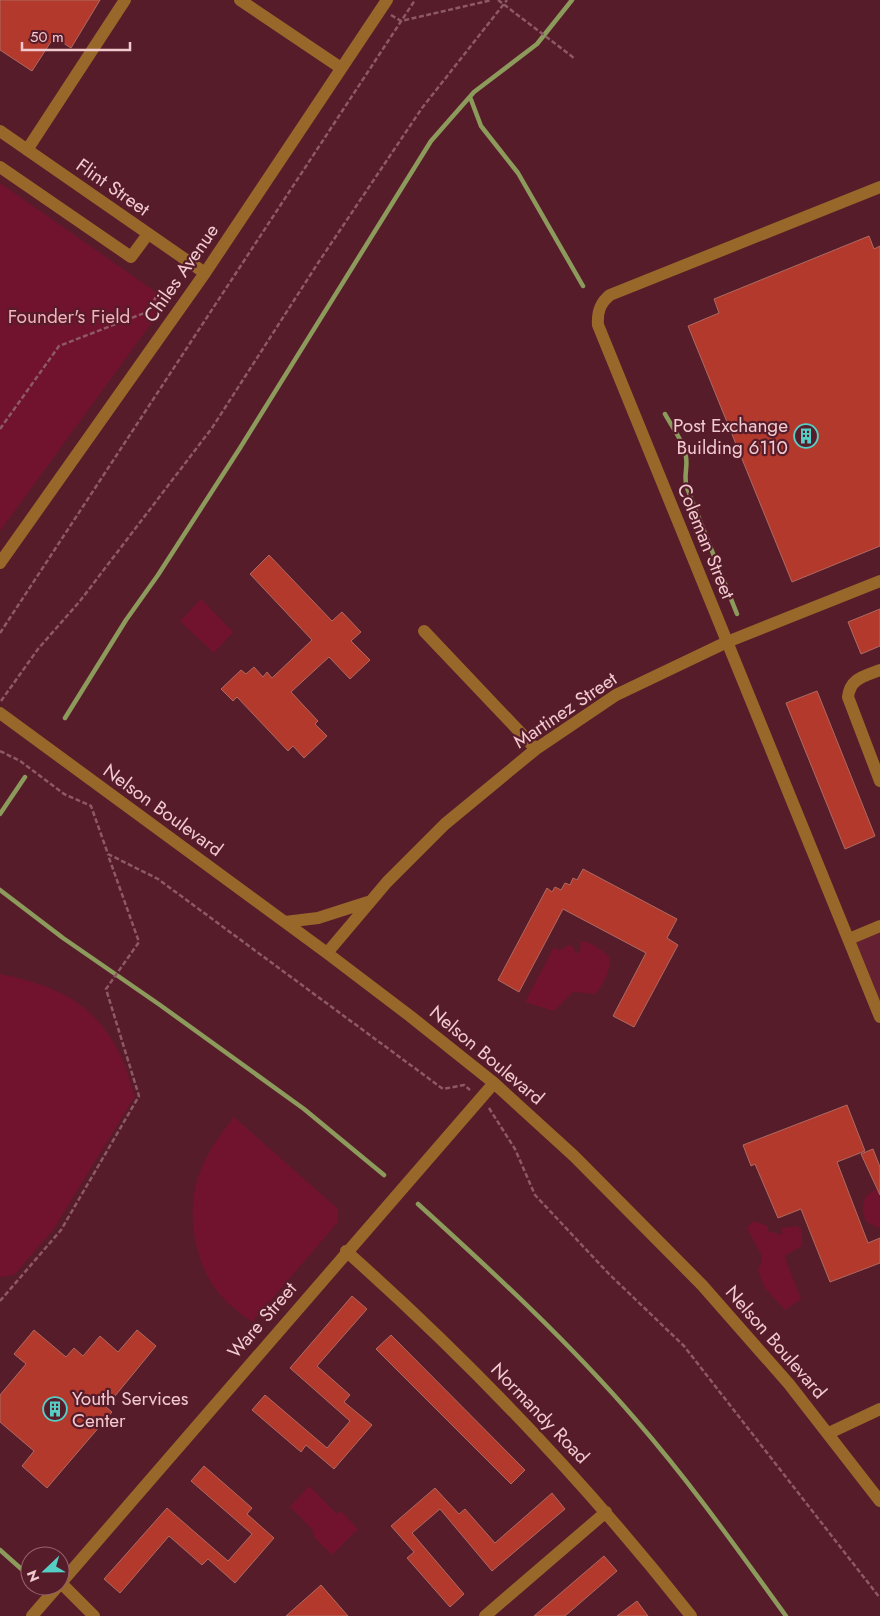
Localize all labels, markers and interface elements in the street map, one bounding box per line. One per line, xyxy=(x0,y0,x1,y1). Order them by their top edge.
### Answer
scale bar xyxy=(22,20,130,52)
text: 50 m xyxy=(30,26,64,48)
street label: Flint Street xyxy=(71,152,156,223)
street label: Chiles Avenue xyxy=(137,218,225,328)
park label: Founder's Field xyxy=(8,303,130,330)
place label: Post Exchange Building 6110 xyxy=(673,412,788,461)
building icon: Post Exchange Building 6110 xyxy=(793,423,819,449)
street label: Coleman Street xyxy=(671,479,742,603)
street label: Martinez Street xyxy=(508,665,623,755)
street label: Nelson Boulevard xyxy=(98,757,228,863)
street label: Nelson Boulevard xyxy=(424,999,550,1111)
street label: Ware Street xyxy=(221,1276,303,1364)
street label: Nelson Boulevard xyxy=(719,1279,833,1405)
street label: Normandy Road xyxy=(485,1356,595,1470)
place label: Youth Services Center xyxy=(72,1385,189,1434)
building icon: Youth Services Center xyxy=(42,1396,68,1422)
north arrow xyxy=(20,1546,70,1596)
text: N xyxy=(22,1567,44,1585)

